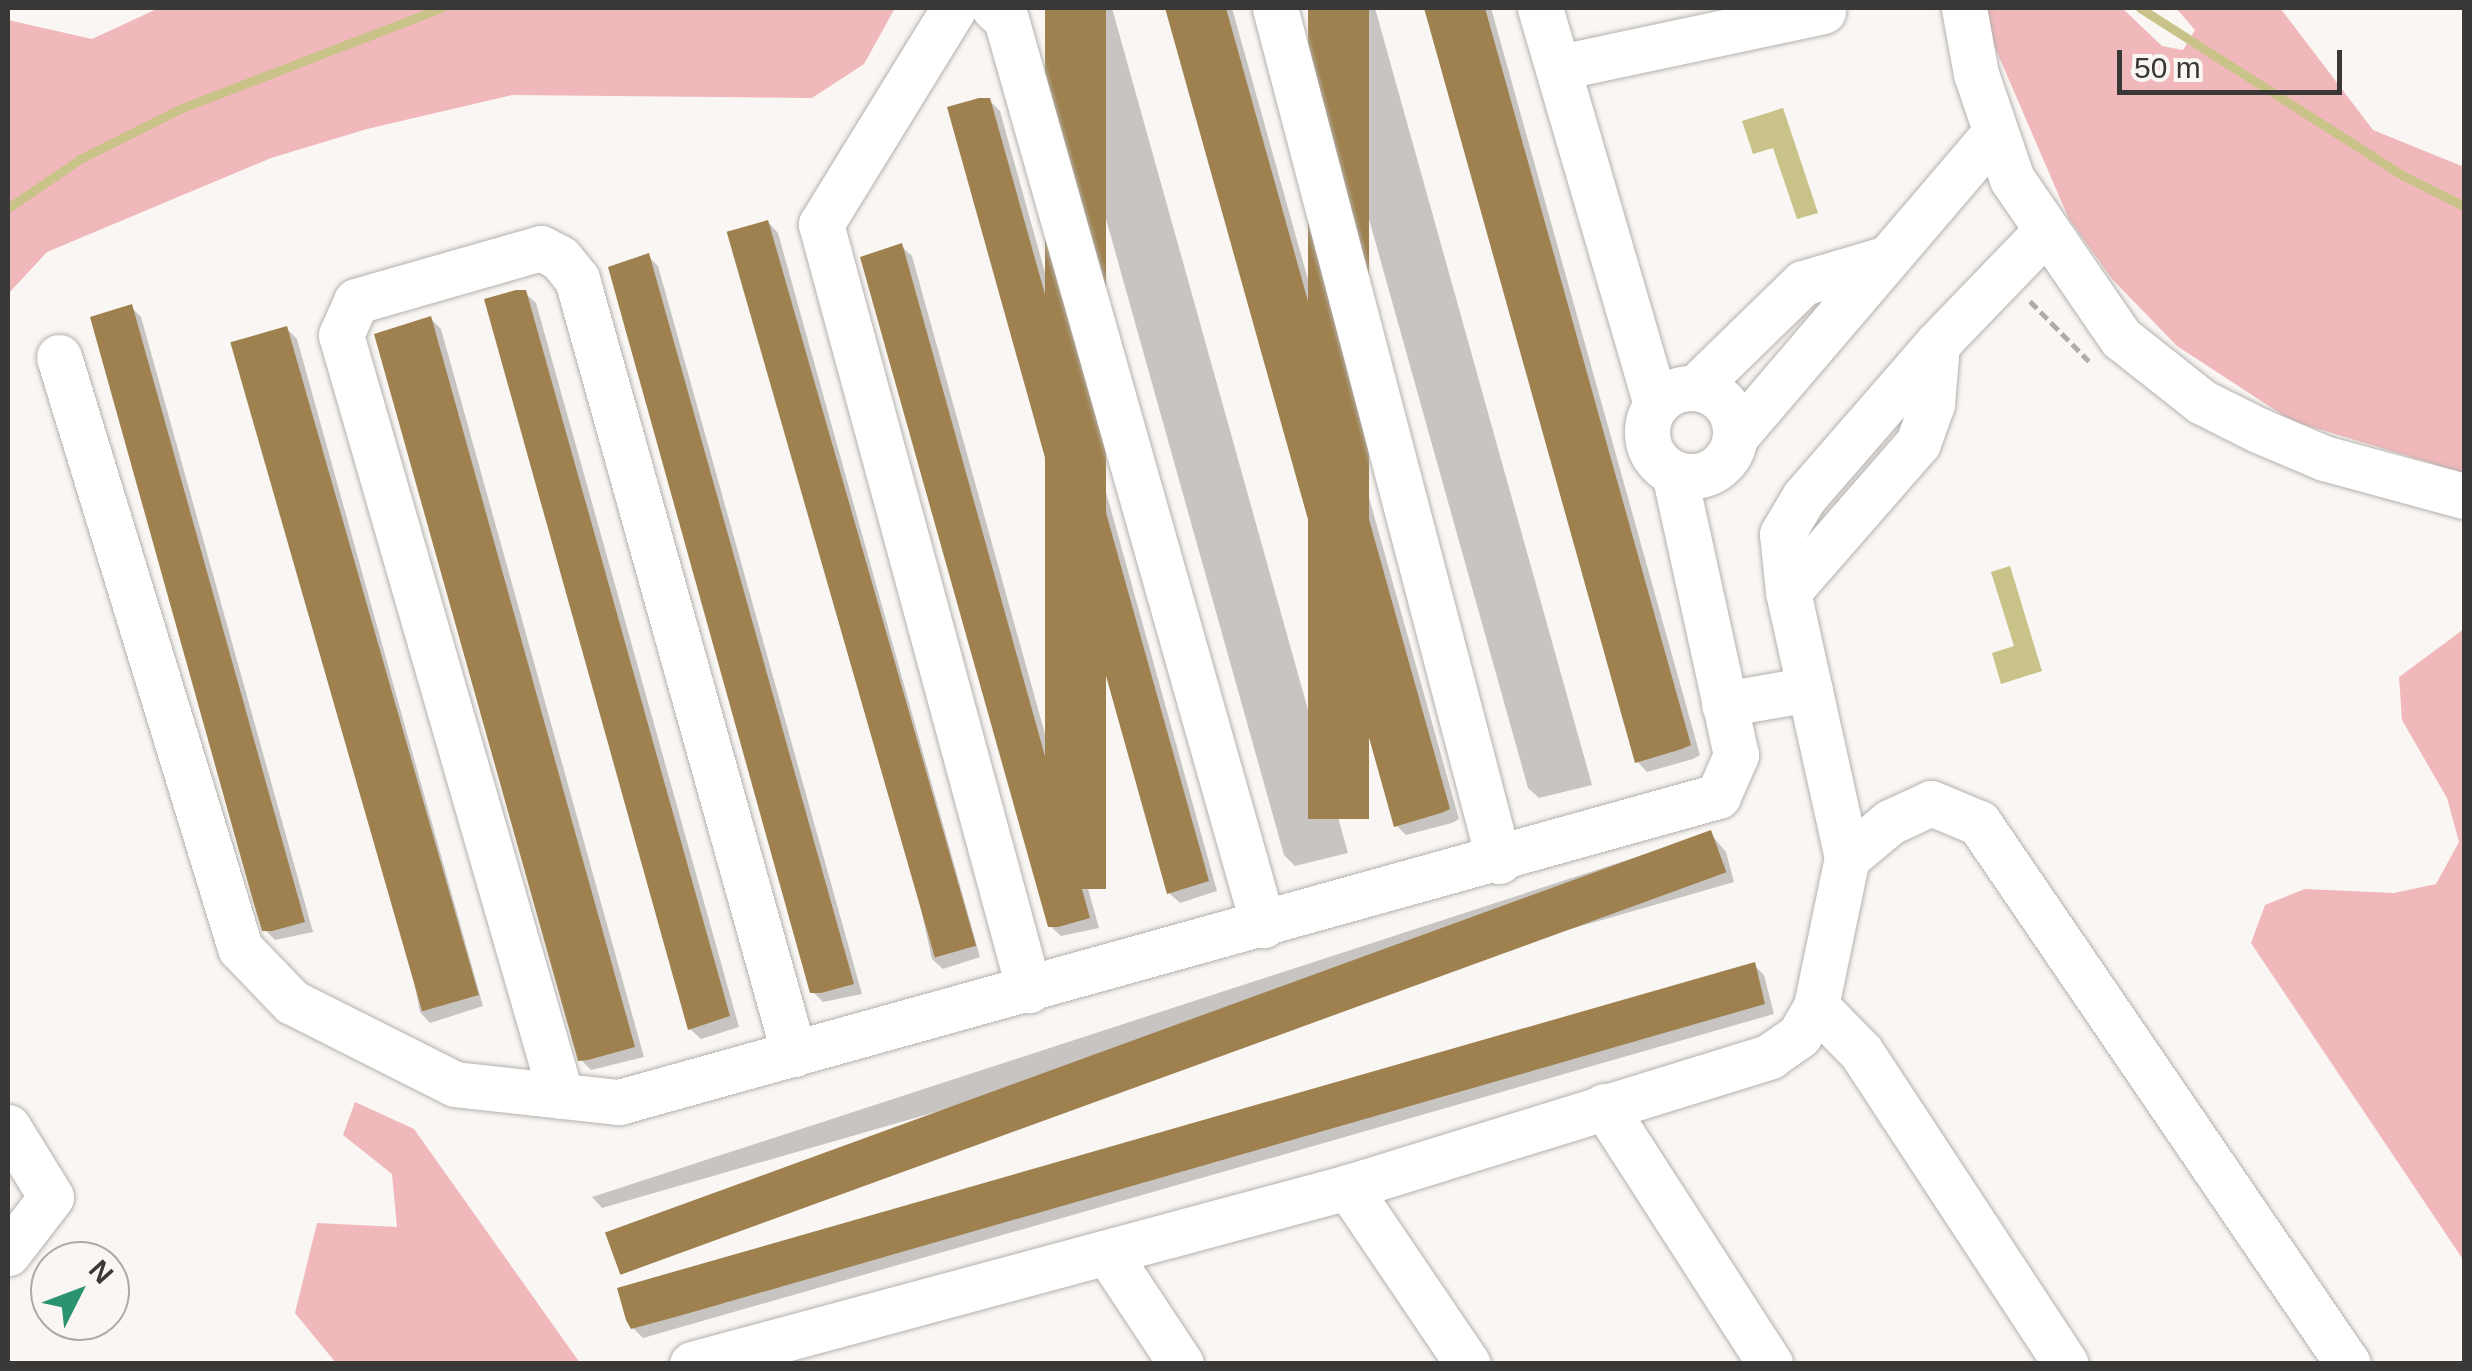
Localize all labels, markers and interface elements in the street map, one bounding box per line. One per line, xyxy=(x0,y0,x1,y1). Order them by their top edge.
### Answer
scale bar xyxy=(2122,30,2347,92)
text: 50 m xyxy=(2134,51,2201,84)
north arrow xyxy=(30,1241,130,1341)
text: N xyxy=(83,1254,119,1290)

